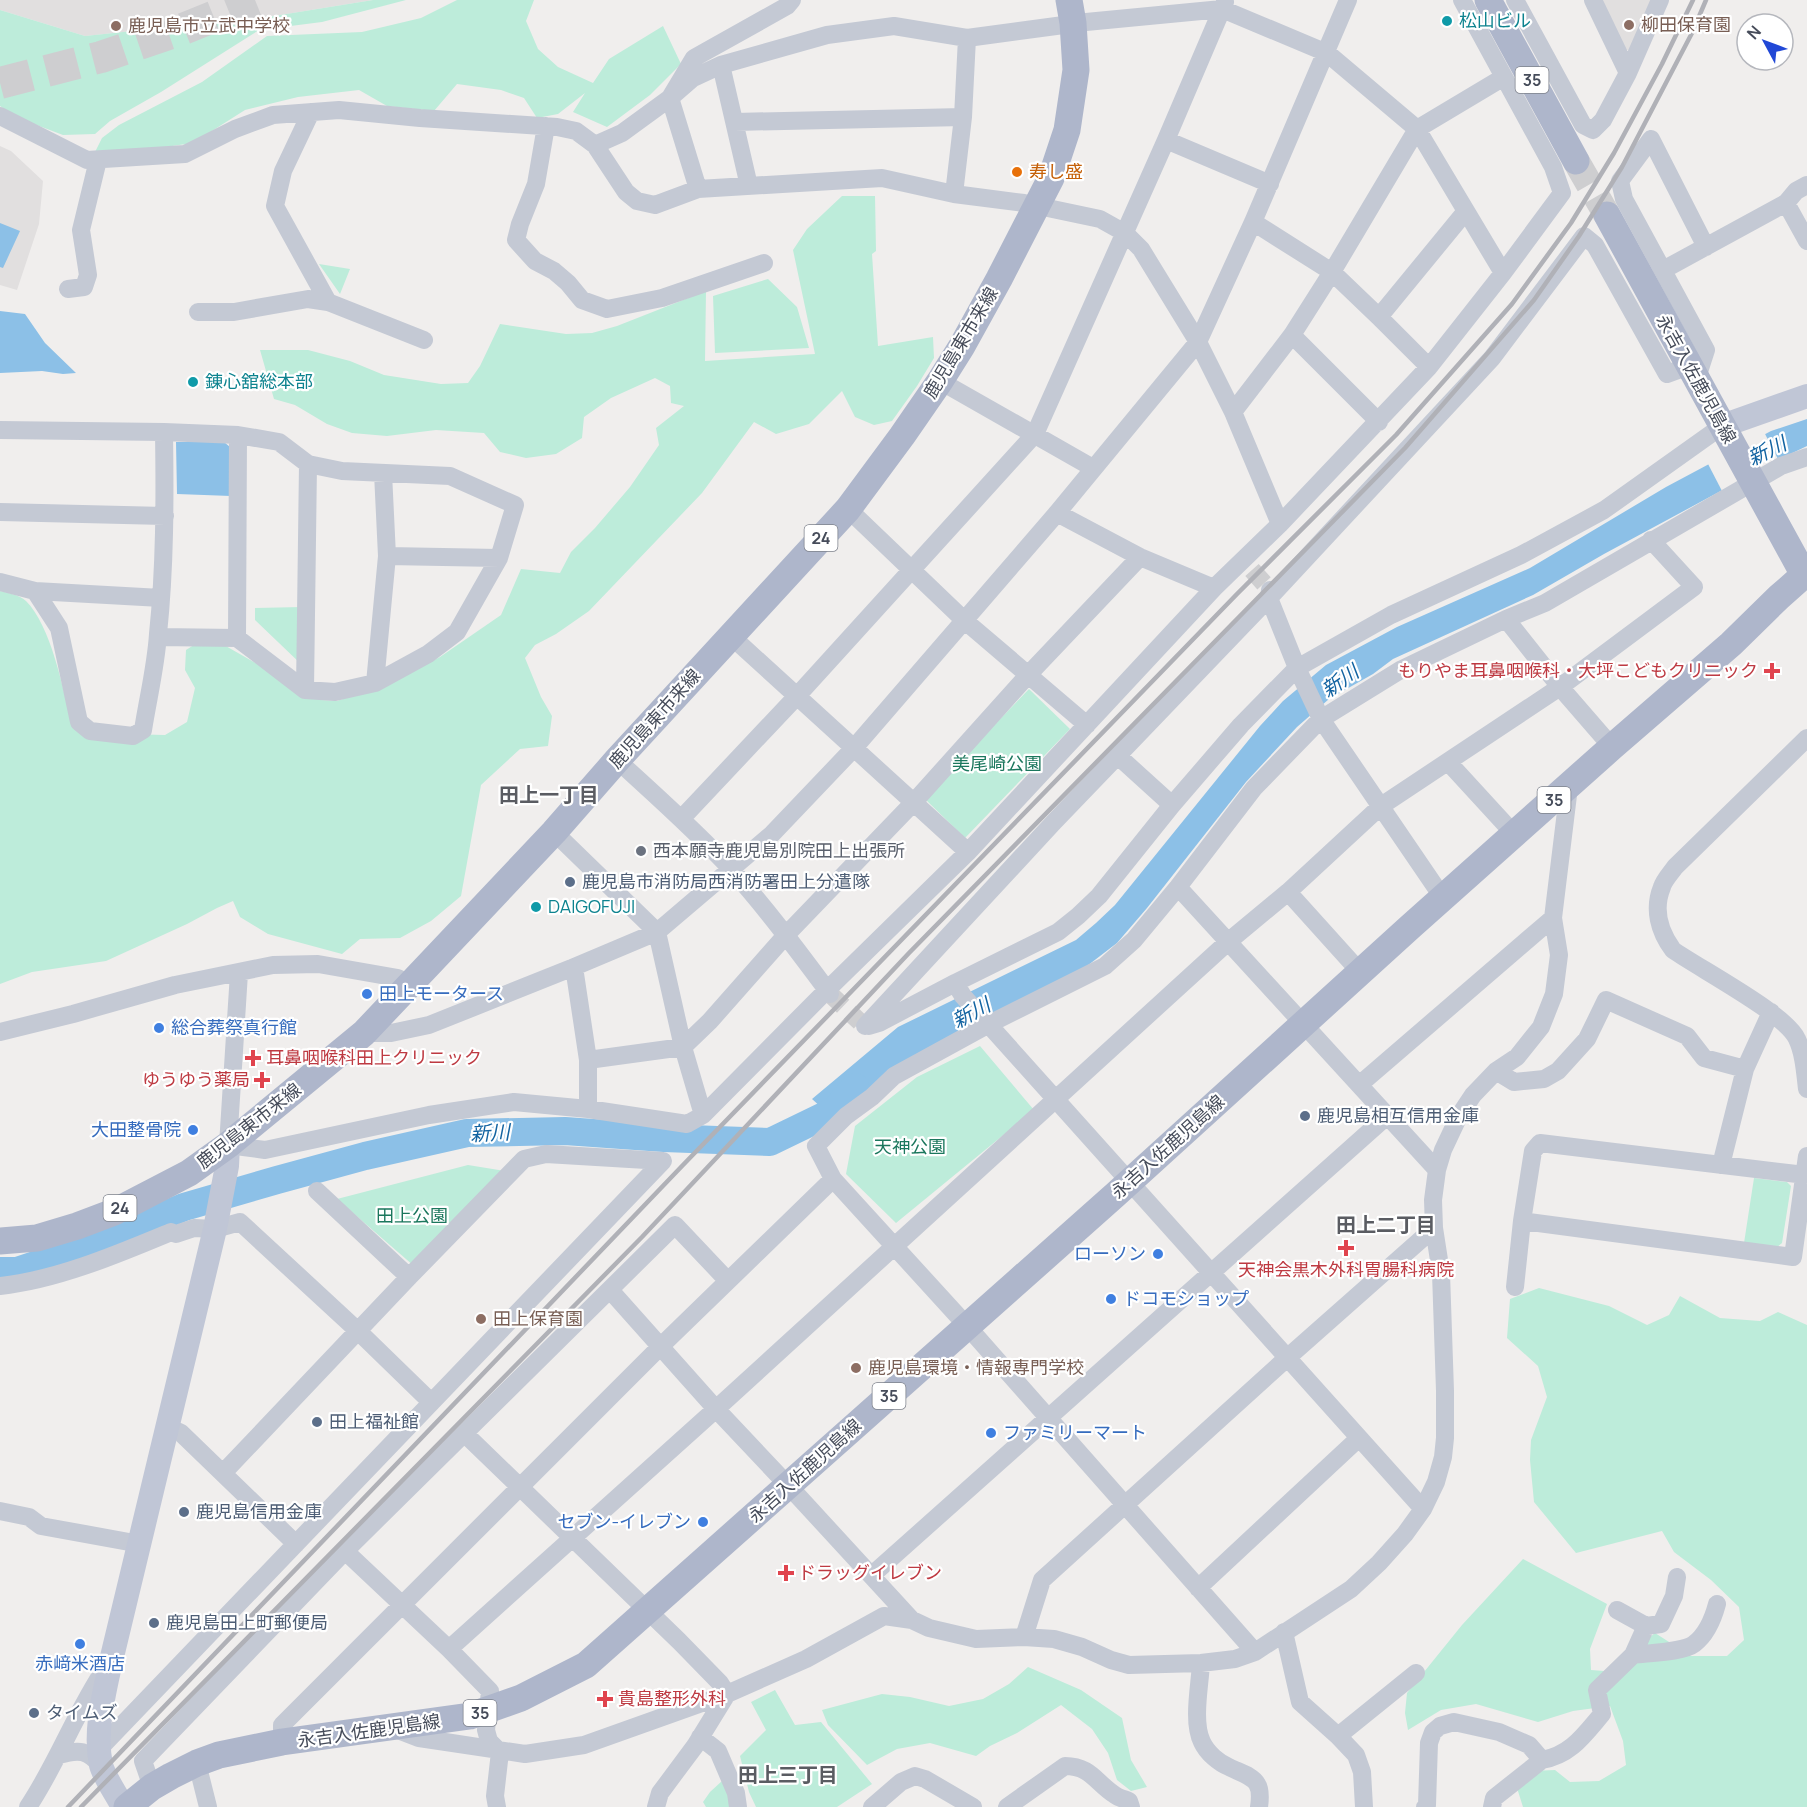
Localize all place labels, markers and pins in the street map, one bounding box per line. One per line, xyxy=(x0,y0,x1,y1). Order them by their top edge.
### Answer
place label: 松山ビル xyxy=(1459,8,1531,32)
place label: 柳田保育園 xyxy=(1641,12,1731,36)
place label: 鹿児島市立武中学校 xyxy=(128,13,290,37)
marker: 松山ビル xyxy=(1440,14,1454,28)
marker: 柳田保育園 xyxy=(1622,18,1636,32)
marker: 鹿児島市立武中学校 xyxy=(109,19,123,33)
place label: 寿し盛 xyxy=(1029,159,1083,183)
marker: 寿し盛 xyxy=(1010,165,1024,179)
place label: 錬心舘総本部 xyxy=(205,369,313,393)
marker: 錬心舘総本部 xyxy=(186,375,200,389)
place label: もりやま耳鼻咽喉科・大坪こどもクリニック xyxy=(1398,658,1758,682)
marker: もりやま耳鼻咽喉科・大坪こどもクリニック xyxy=(1763,662,1781,680)
place label: 西本願寺鹿児島別院田上出張所 xyxy=(653,838,905,862)
marker: 西本願寺鹿児島別院田上出張所 xyxy=(634,844,648,858)
place label: 鹿児島市消防局西消防署田上分遣隊 xyxy=(582,869,870,893)
marker: 鹿児島市消防局西消防署田上分遣隊 xyxy=(563,875,577,889)
place label: DAIGOFUJI xyxy=(548,894,635,918)
marker: DAIGOFUJI xyxy=(529,900,543,914)
place label: 田上モータース xyxy=(379,981,504,1005)
marker: 田上モータース xyxy=(360,987,374,1001)
place label: 総合葬祭真行館 xyxy=(171,1015,297,1039)
marker: 総合葬祭真行館 xyxy=(152,1021,166,1035)
place label: 耳鼻咽喉科田上クリニック xyxy=(266,1045,482,1069)
marker: 耳鼻咽喉科田上クリニック xyxy=(244,1049,262,1067)
place label: ゆうゆう薬局 xyxy=(142,1067,250,1091)
marker: ゆうゆう薬局 xyxy=(255,1073,269,1087)
place label: 鹿児島相互信用金庫 xyxy=(1317,1103,1479,1127)
marker: 鹿児島相互信用金庫 xyxy=(1298,1109,1312,1123)
place label: 大田整骨院 xyxy=(91,1117,181,1141)
marker: 大田整骨院 xyxy=(186,1123,200,1137)
marker: 天神会黒木外科胃腸科病院 xyxy=(1337,1239,1355,1257)
place label: ローソン xyxy=(1074,1241,1146,1265)
marker: ローソン xyxy=(1151,1247,1165,1261)
place label: 天神会黒木外科胃腸科病院 xyxy=(1238,1257,1454,1281)
place label: ドコモショップ xyxy=(1123,1286,1249,1310)
marker: ドコモショップ xyxy=(1104,1292,1118,1306)
place label: 田上保育園 xyxy=(493,1306,583,1330)
marker: 田上保育園 xyxy=(474,1312,488,1326)
place label: 鹿児島環境・情報専門学校 xyxy=(868,1355,1084,1379)
marker: 鹿児島環境・情報専門学校 xyxy=(849,1361,863,1375)
place label: 田上福祉館 xyxy=(329,1409,419,1433)
marker: 田上福祉館 xyxy=(310,1415,324,1429)
place label: ファミリーマート xyxy=(1003,1420,1147,1444)
marker: ファミリーマート xyxy=(984,1426,998,1440)
place label: 鹿児島信用金庫 xyxy=(196,1499,322,1523)
marker: 鹿児島信用金庫 xyxy=(177,1505,191,1519)
place label: セブン-イレブン xyxy=(557,1509,691,1533)
marker: セブン-イレブン xyxy=(696,1515,710,1529)
place label: ドラッグイレブン xyxy=(798,1560,942,1584)
marker: ドラッグイレブン xyxy=(779,1566,793,1580)
place label: 鹿児島田上町郵便局 xyxy=(166,1610,328,1634)
marker: 鹿児島田上町郵便局 xyxy=(147,1616,161,1630)
marker: 赤﨑米酒店 xyxy=(73,1637,87,1651)
place label: 赤﨑米酒店 xyxy=(35,1651,125,1675)
place label: 貴島整形外科 xyxy=(618,1686,726,1710)
marker: 貴島整形外科 xyxy=(596,1690,614,1708)
place label: タイムズ xyxy=(46,1700,118,1724)
marker: タイムズ xyxy=(27,1706,41,1720)

